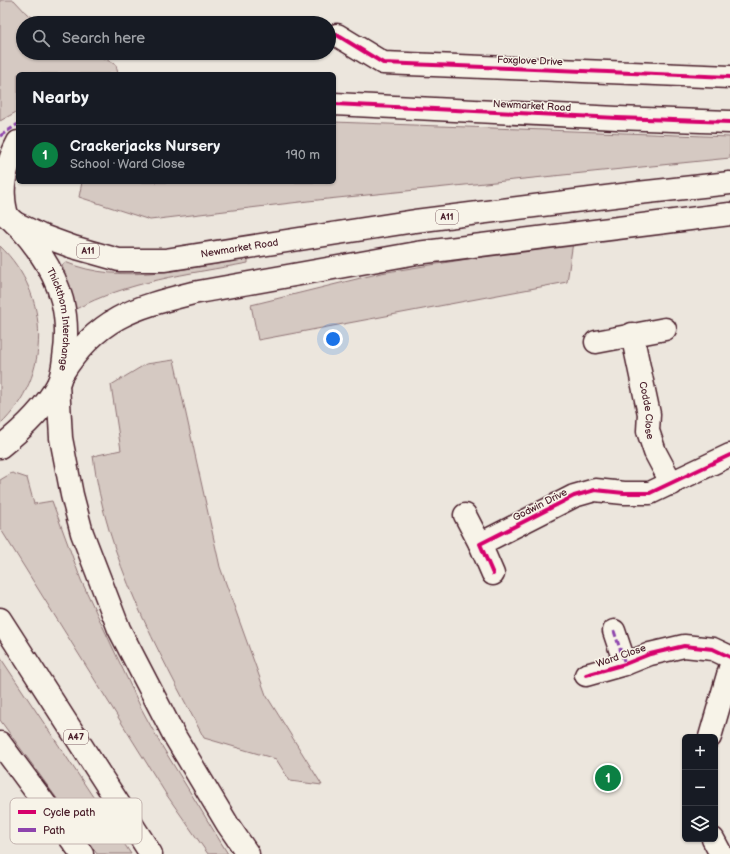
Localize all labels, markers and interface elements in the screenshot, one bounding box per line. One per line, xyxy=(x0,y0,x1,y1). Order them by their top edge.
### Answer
search box xyxy=(16,16,336,60)
icon: search xyxy=(30,27,52,49)
text: Search here xyxy=(62,29,145,48)
street label: Foxglove Drive xyxy=(497,54,563,68)
text: Nearby xyxy=(32,88,89,108)
street label: Newmarket Road xyxy=(493,98,572,114)
text: Crackerjacks Nursery xyxy=(70,137,220,156)
text: 1 xyxy=(42,147,48,163)
text: 190 m xyxy=(286,147,320,163)
text: School · Ward Close xyxy=(70,156,185,172)
road number: A11 xyxy=(436,210,458,224)
street label: Newmarket Road xyxy=(200,236,279,260)
road number: A11 xyxy=(77,244,99,258)
street label: Thickthorn Interchange xyxy=(44,266,72,372)
your location xyxy=(323,329,343,349)
street label: Codde Close xyxy=(636,380,656,441)
street label: Godwin Drive xyxy=(511,486,569,524)
street label: Ward Close xyxy=(595,642,648,670)
road number: A47 xyxy=(64,730,88,744)
map controls xyxy=(682,734,718,842)
button: + xyxy=(682,734,718,770)
pin: 1 xyxy=(595,763,621,793)
button: − xyxy=(682,770,718,806)
legend xyxy=(10,798,142,844)
text: Cycle path xyxy=(43,806,95,819)
button: layers xyxy=(682,806,718,842)
text: Path xyxy=(43,824,65,837)

